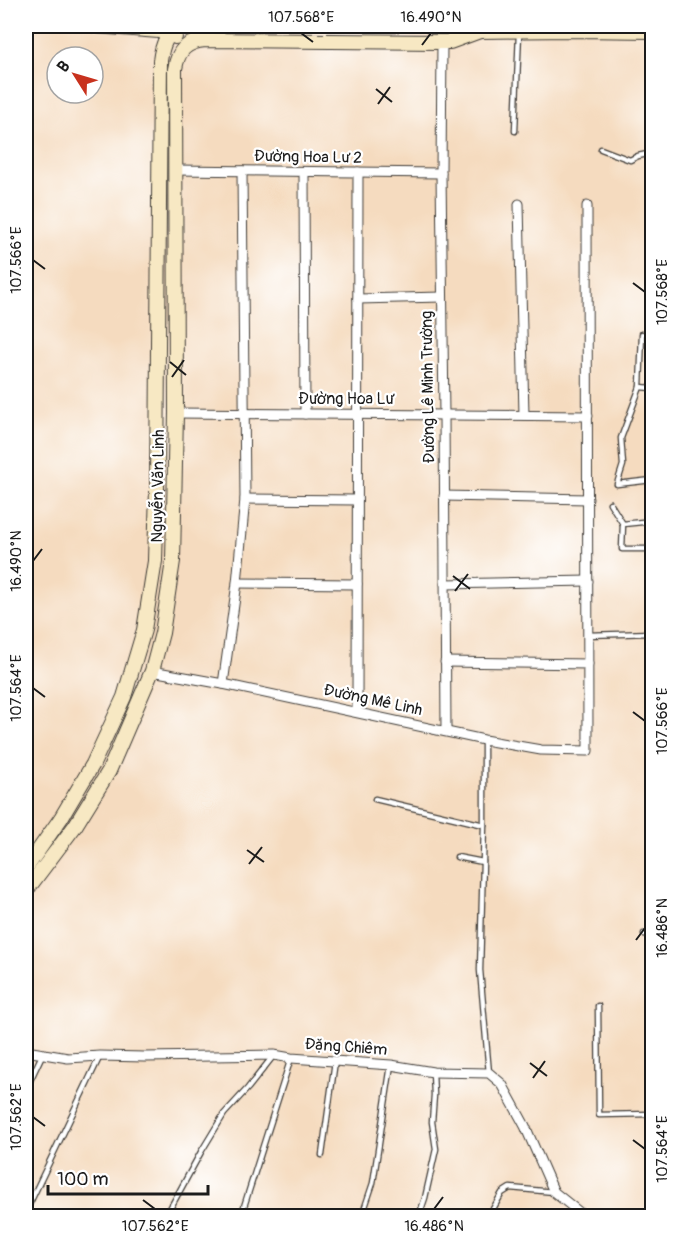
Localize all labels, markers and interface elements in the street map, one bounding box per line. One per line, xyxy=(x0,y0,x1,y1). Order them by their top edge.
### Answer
text: 107.568°E xyxy=(268,8,334,27)
text: 16.490°N xyxy=(400,8,462,27)
north arrow xyxy=(45,45,105,105)
text: B xyxy=(53,57,75,76)
street label: Đường Hoa Lư 2 xyxy=(254,146,362,168)
text: 107.566°E xyxy=(7,226,26,294)
text: 107.568°E xyxy=(653,259,672,325)
street label: Đường Lê Minh Trường xyxy=(417,311,439,463)
street label: Đường Hoa Lư xyxy=(298,389,396,409)
street label: Nguyễn Văn Linh xyxy=(147,429,169,543)
text: 16.490°N xyxy=(7,530,26,592)
text: 107.564°E xyxy=(7,654,26,722)
street label: Đường Mê Linh xyxy=(322,680,424,720)
text: 107.566°E xyxy=(653,687,672,755)
text: 16.486°N xyxy=(653,898,672,958)
street label: Đặng Chiêm xyxy=(304,1034,388,1060)
text: 107.562°E xyxy=(7,1083,26,1150)
text: 107.564°E xyxy=(653,1115,672,1183)
scale bar xyxy=(48,1158,208,1196)
text: 100 m xyxy=(57,1168,109,1191)
text: 107.562°E xyxy=(122,1217,189,1236)
text: 16.486°N xyxy=(404,1217,464,1236)

